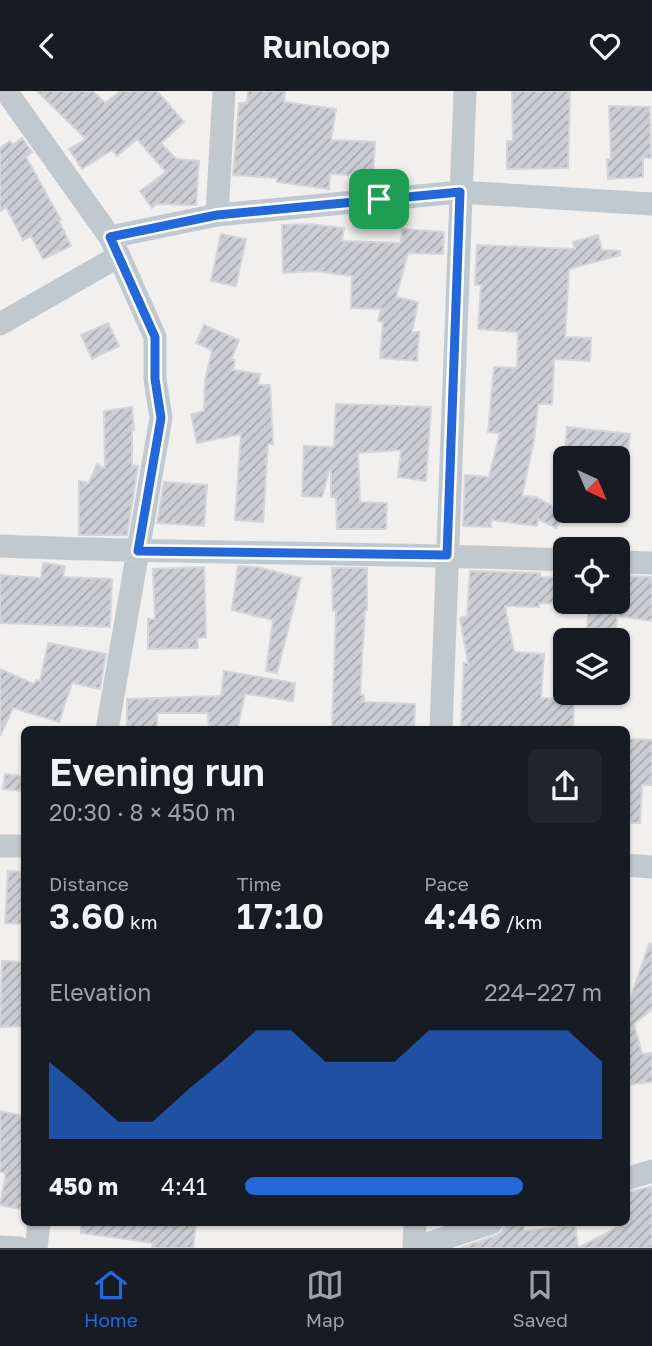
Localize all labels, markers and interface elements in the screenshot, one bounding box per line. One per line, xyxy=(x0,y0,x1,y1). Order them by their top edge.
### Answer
icon: back xyxy=(28,27,66,65)
text: Runloop xyxy=(262,27,390,65)
icon: heart xyxy=(586,27,624,65)
pin xyxy=(349,169,409,229)
icon: arrive xyxy=(360,180,398,218)
north arrow xyxy=(553,446,630,523)
map controls xyxy=(553,446,630,705)
button: locate xyxy=(553,537,630,614)
button: layers xyxy=(553,628,630,705)
text: Evening run xyxy=(49,749,265,794)
button: share xyxy=(528,749,602,823)
text: 20:30 · 8 × 450 m xyxy=(49,798,236,826)
text: Distance xyxy=(49,872,129,895)
text: Time xyxy=(237,872,281,895)
text: Pace xyxy=(424,872,469,895)
text: 3.60 xyxy=(49,895,125,937)
text: 17:10 xyxy=(237,895,324,937)
text: 4:46 xyxy=(424,895,501,937)
text: km xyxy=(125,910,158,933)
text: /km xyxy=(501,910,542,933)
text: Elevation xyxy=(49,978,151,1006)
text: 224–227 m xyxy=(484,978,602,1006)
text: 450 m xyxy=(49,1172,118,1200)
text: 4:41 xyxy=(161,1172,207,1200)
tab: Home xyxy=(84,1266,138,1331)
tab: Map xyxy=(306,1266,344,1331)
tab: Saved xyxy=(512,1266,568,1331)

